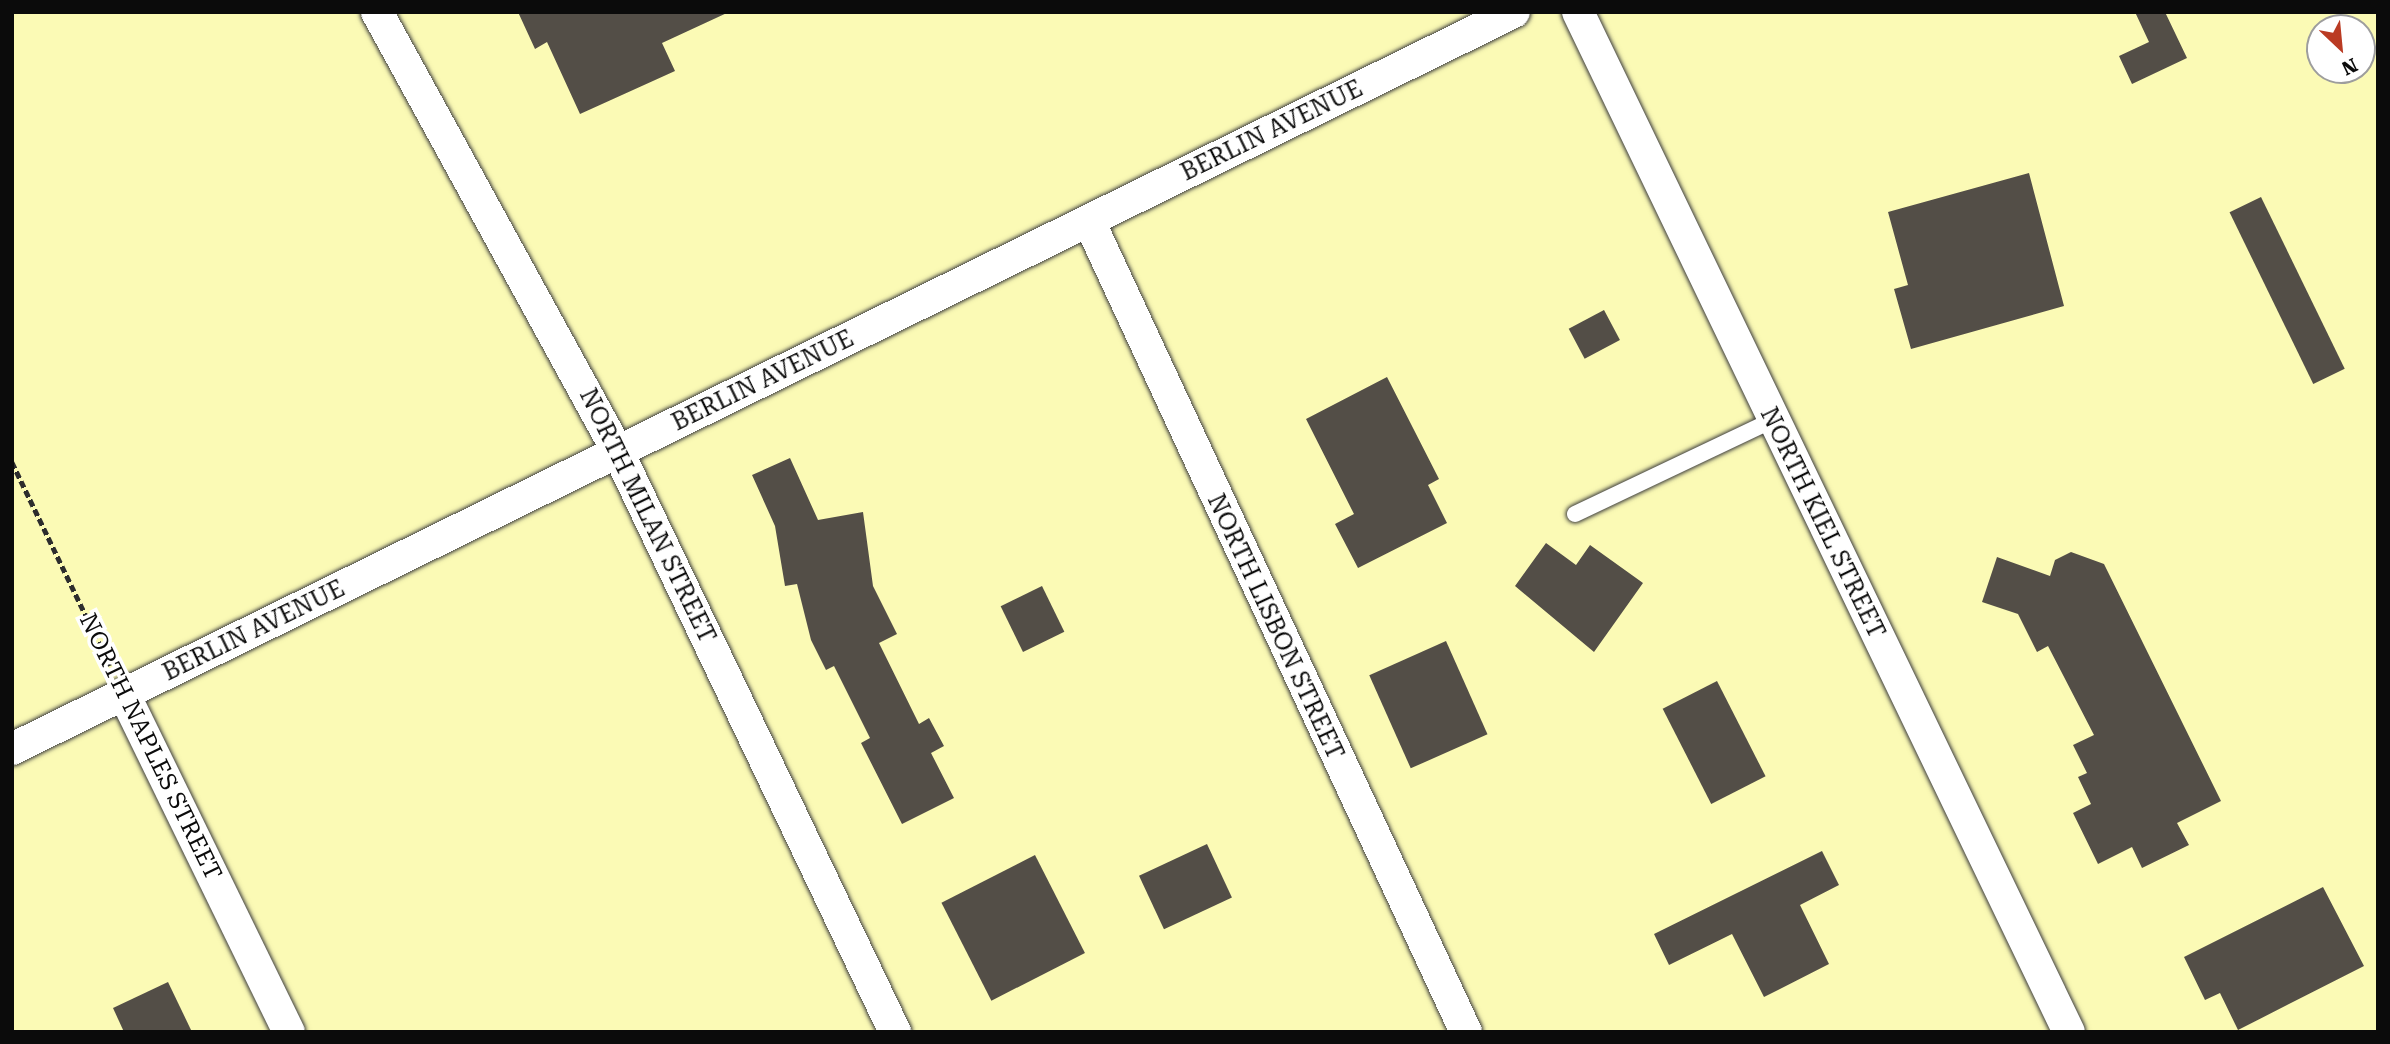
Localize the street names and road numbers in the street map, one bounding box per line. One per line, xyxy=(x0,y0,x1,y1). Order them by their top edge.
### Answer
street label: BERLIN AVENUE xyxy=(1176,75,1368,187)
street label: BERLIN AVENUE xyxy=(667,325,859,437)
street label: NORTH MILAN STREET xyxy=(573,384,721,648)
street label: NORTH KIEL STREET xyxy=(1754,403,1890,643)
street label: NORTH LISBON STREET xyxy=(1201,490,1349,764)
street label: BERLIN AVENUE xyxy=(158,575,350,687)
street label: NORTH NAPLES STREET xyxy=(73,609,227,885)

